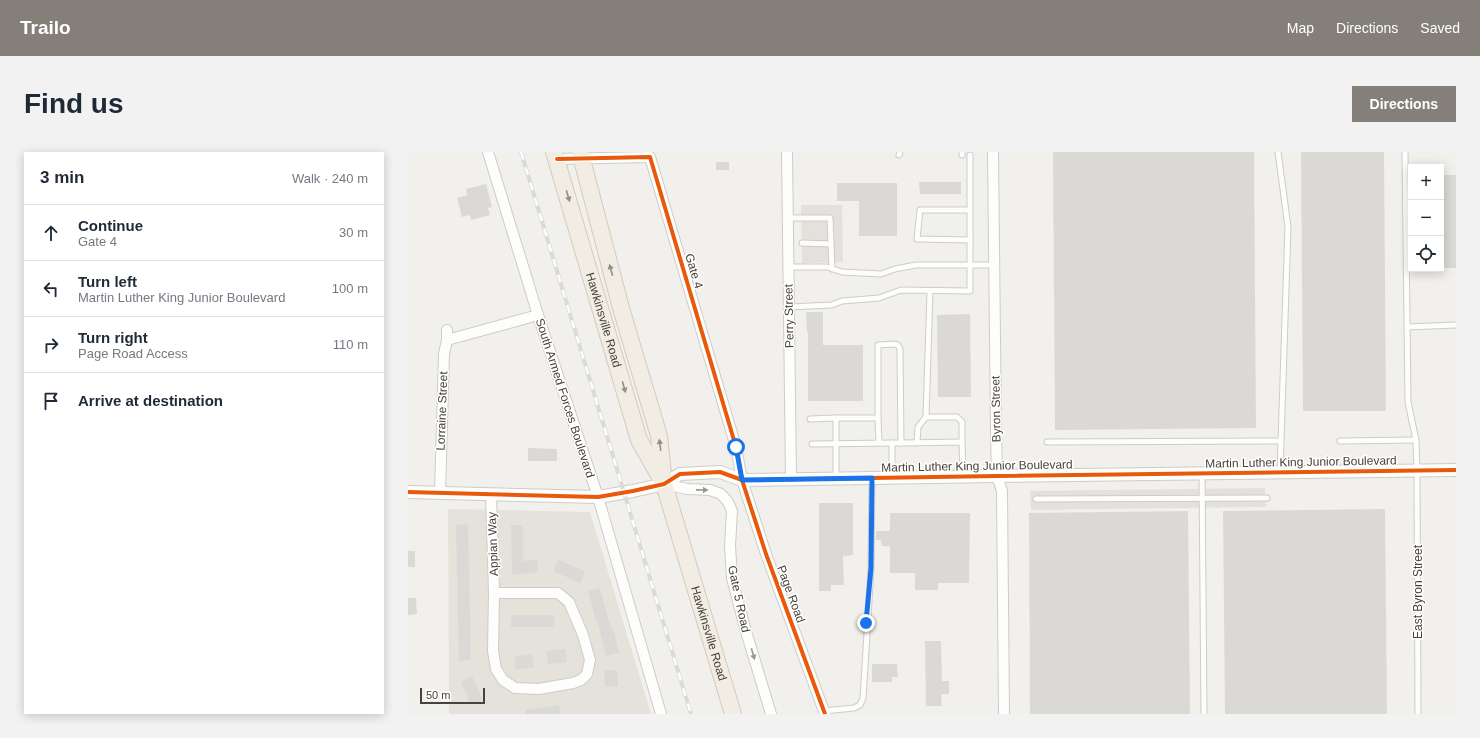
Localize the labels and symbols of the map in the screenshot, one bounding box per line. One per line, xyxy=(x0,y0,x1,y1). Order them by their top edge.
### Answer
one-way arrow xyxy=(565,191,571,203)
street label: Gate 4 xyxy=(682,252,706,291)
one-way arrow xyxy=(608,264,614,276)
street label: Hawkinsville Road xyxy=(583,271,624,369)
street label: Perry Street xyxy=(781,283,797,348)
street label: South Armed Forces Boulevard xyxy=(533,317,597,479)
street label: Lorraine Street xyxy=(434,370,450,451)
street label: Byron Street xyxy=(988,375,1004,442)
one-way arrow xyxy=(621,381,627,393)
route start xyxy=(727,438,745,456)
one-way arrow xyxy=(656,439,663,451)
street label: Martin Luther King Junior Boulevard xyxy=(1205,453,1397,471)
street label: Martin Luther King Junior Boulevard xyxy=(881,457,1073,475)
one-way arrow xyxy=(696,487,709,493)
street label: Appian Way xyxy=(485,512,501,576)
street label: East Byron Street xyxy=(1411,544,1425,639)
street label: Page Road xyxy=(774,563,808,625)
street label: Gate 5 Road xyxy=(725,564,753,634)
street label: Hawkinsville Road xyxy=(688,584,730,682)
route end xyxy=(857,614,875,632)
one-way arrow xyxy=(750,648,756,660)
scale bar xyxy=(420,686,485,705)

